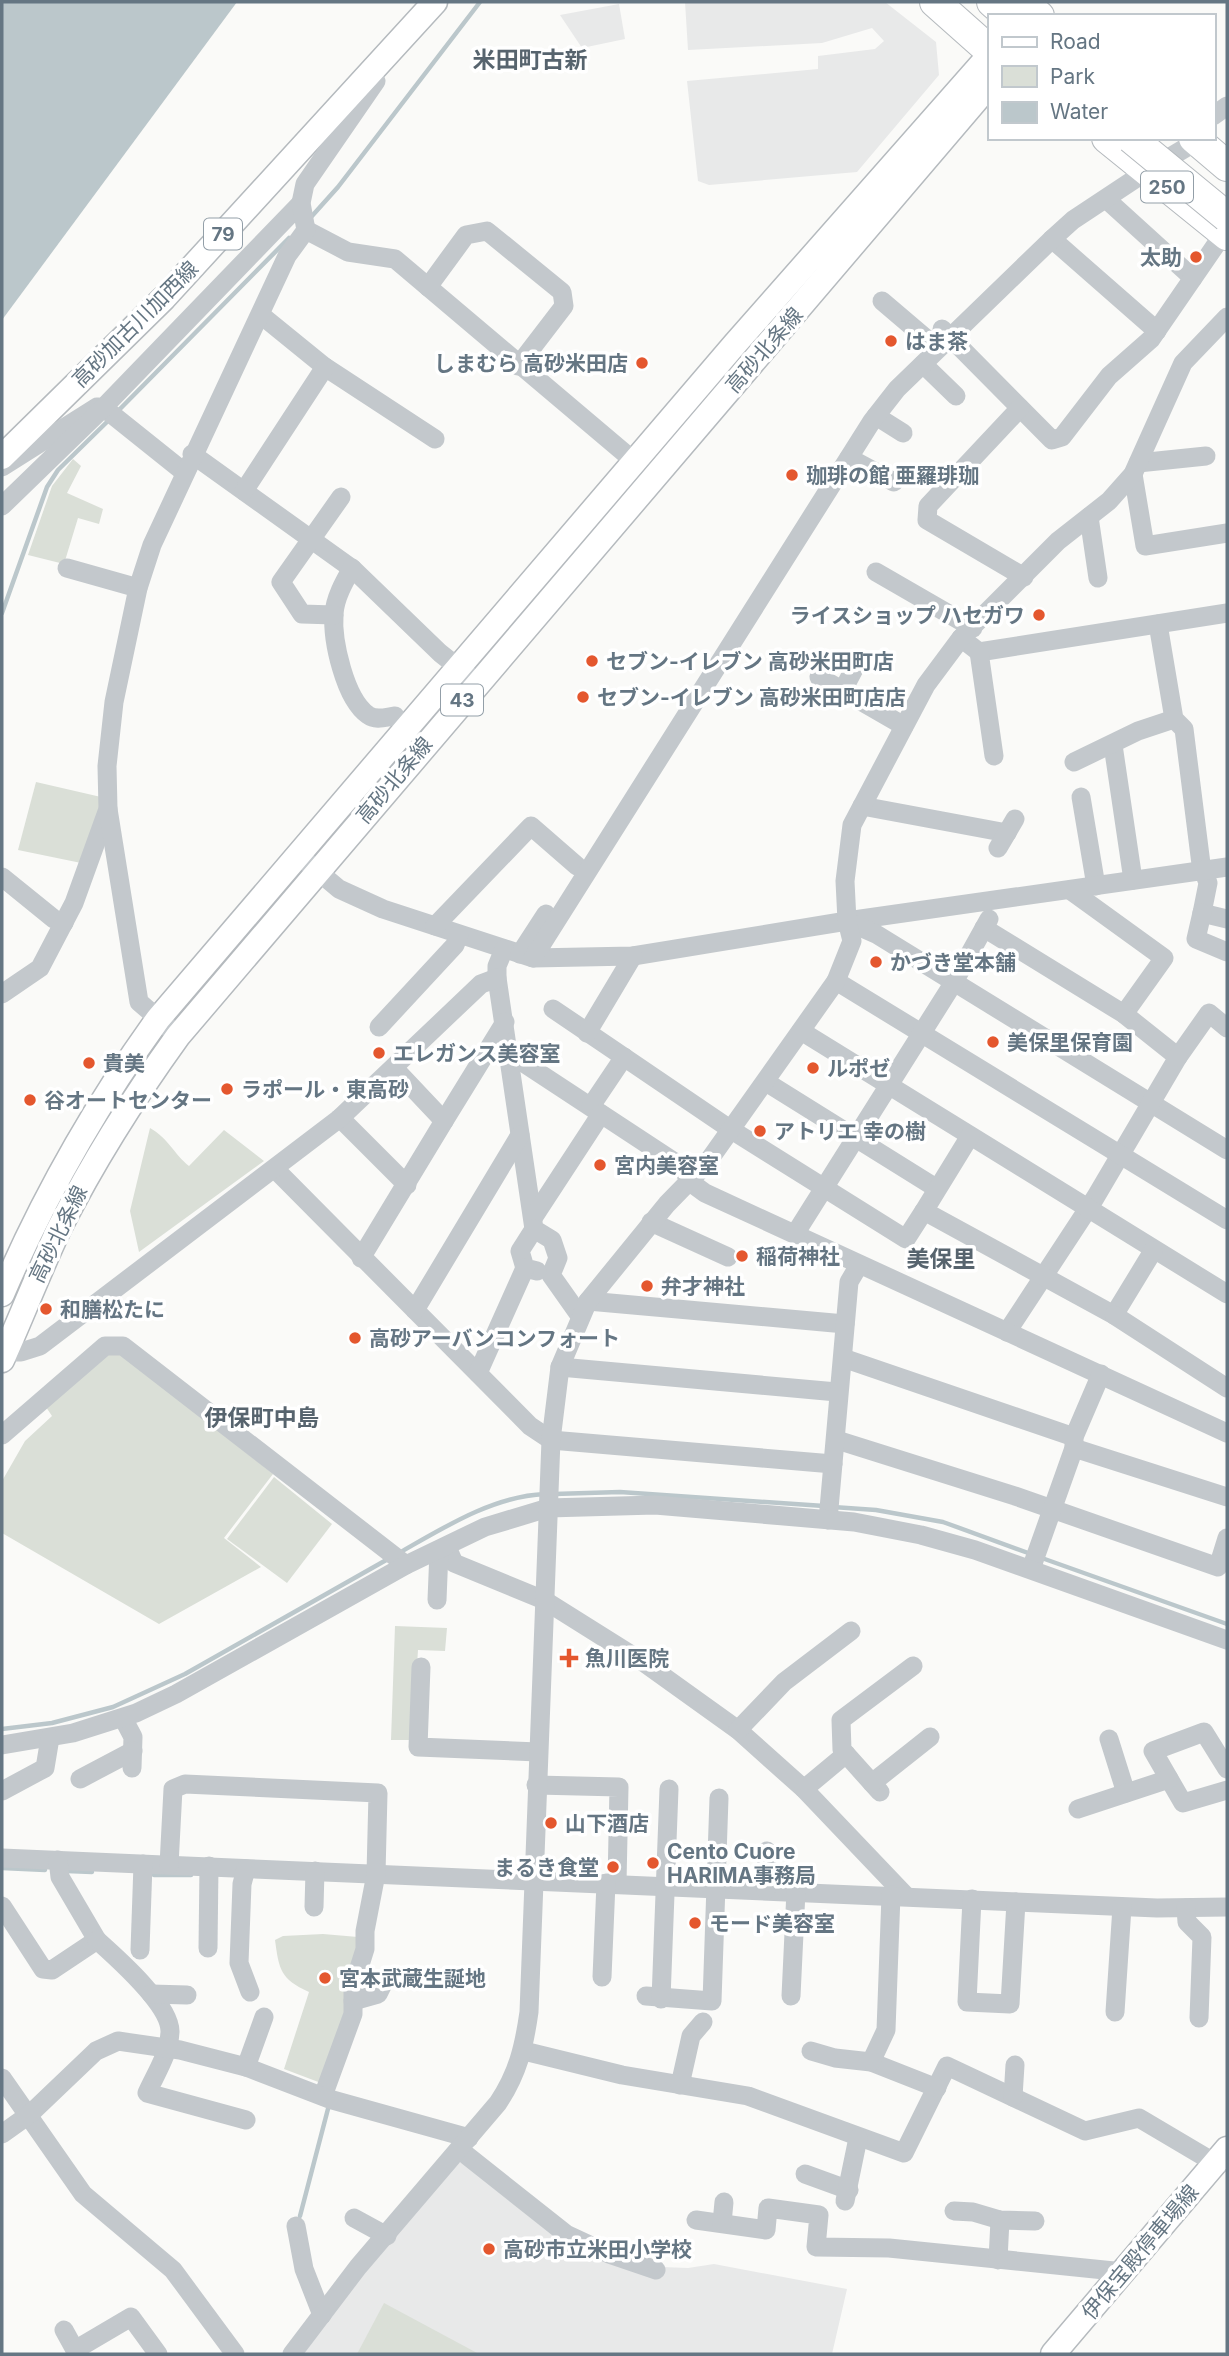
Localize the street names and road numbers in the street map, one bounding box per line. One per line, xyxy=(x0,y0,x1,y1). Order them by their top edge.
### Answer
road number: 250 xyxy=(1141,172,1193,202)
road number: 79 xyxy=(204,218,242,250)
street label: 高砂加古川加西線 xyxy=(67,256,203,392)
street label: 高砂北条線 xyxy=(720,302,808,398)
road number: 43 xyxy=(441,684,483,716)
street label: 高砂北条線 xyxy=(351,732,437,828)
street label: 高砂北条線 xyxy=(24,1181,92,1287)
street label: 伊保宝殿停車場線 xyxy=(1076,2180,1204,2324)

